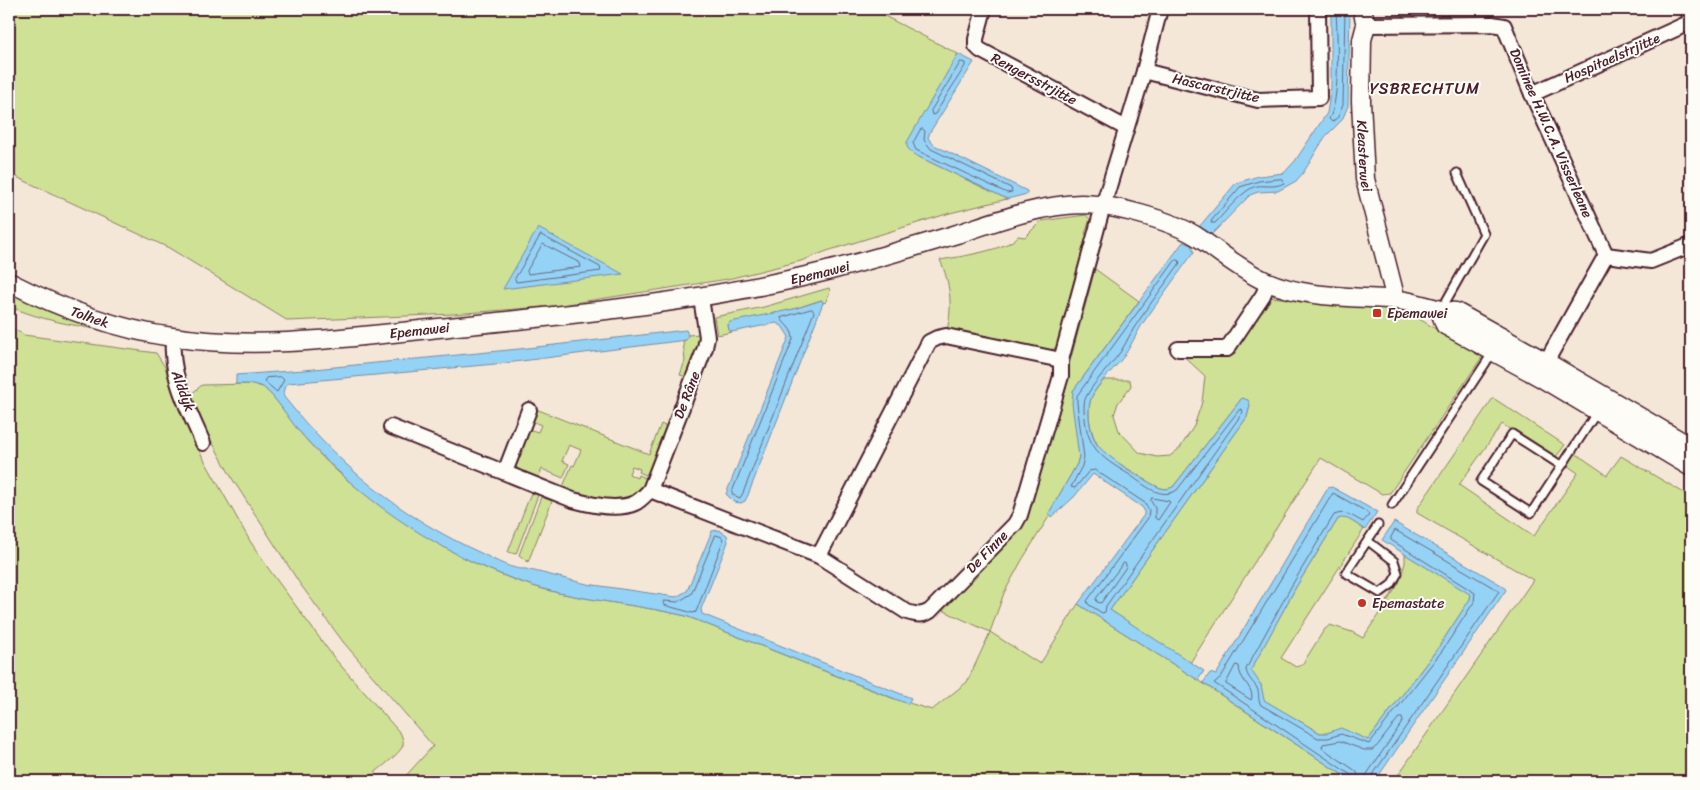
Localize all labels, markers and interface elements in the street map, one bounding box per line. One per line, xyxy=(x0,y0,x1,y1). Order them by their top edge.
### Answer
street label: Hospitaelstrjitte xyxy=(1560,26,1664,90)
street label: Dominee H.W.C.A. Visserleane xyxy=(1502,44,1600,222)
street label: Rengersstrjitte xyxy=(986,46,1082,112)
street label: Hascarstrjitte xyxy=(1170,66,1262,110)
district label: YSBRECHTUM xyxy=(1370,74,1480,103)
street label: Kleasterwei xyxy=(1349,119,1381,196)
street label: Epemawei xyxy=(788,253,854,292)
street label: Tolhek xyxy=(67,298,112,335)
place label: Epemawei xyxy=(1387,301,1449,326)
marker: Epemawei xyxy=(1371,307,1383,319)
street label: Epemawei xyxy=(388,314,452,346)
street label: Alddyk xyxy=(164,366,202,416)
street label: De Râne xyxy=(666,367,708,423)
street label: De Finne xyxy=(960,524,1014,580)
place label: Epemastate xyxy=(1372,591,1444,616)
marker: Epemastate xyxy=(1356,597,1368,609)

